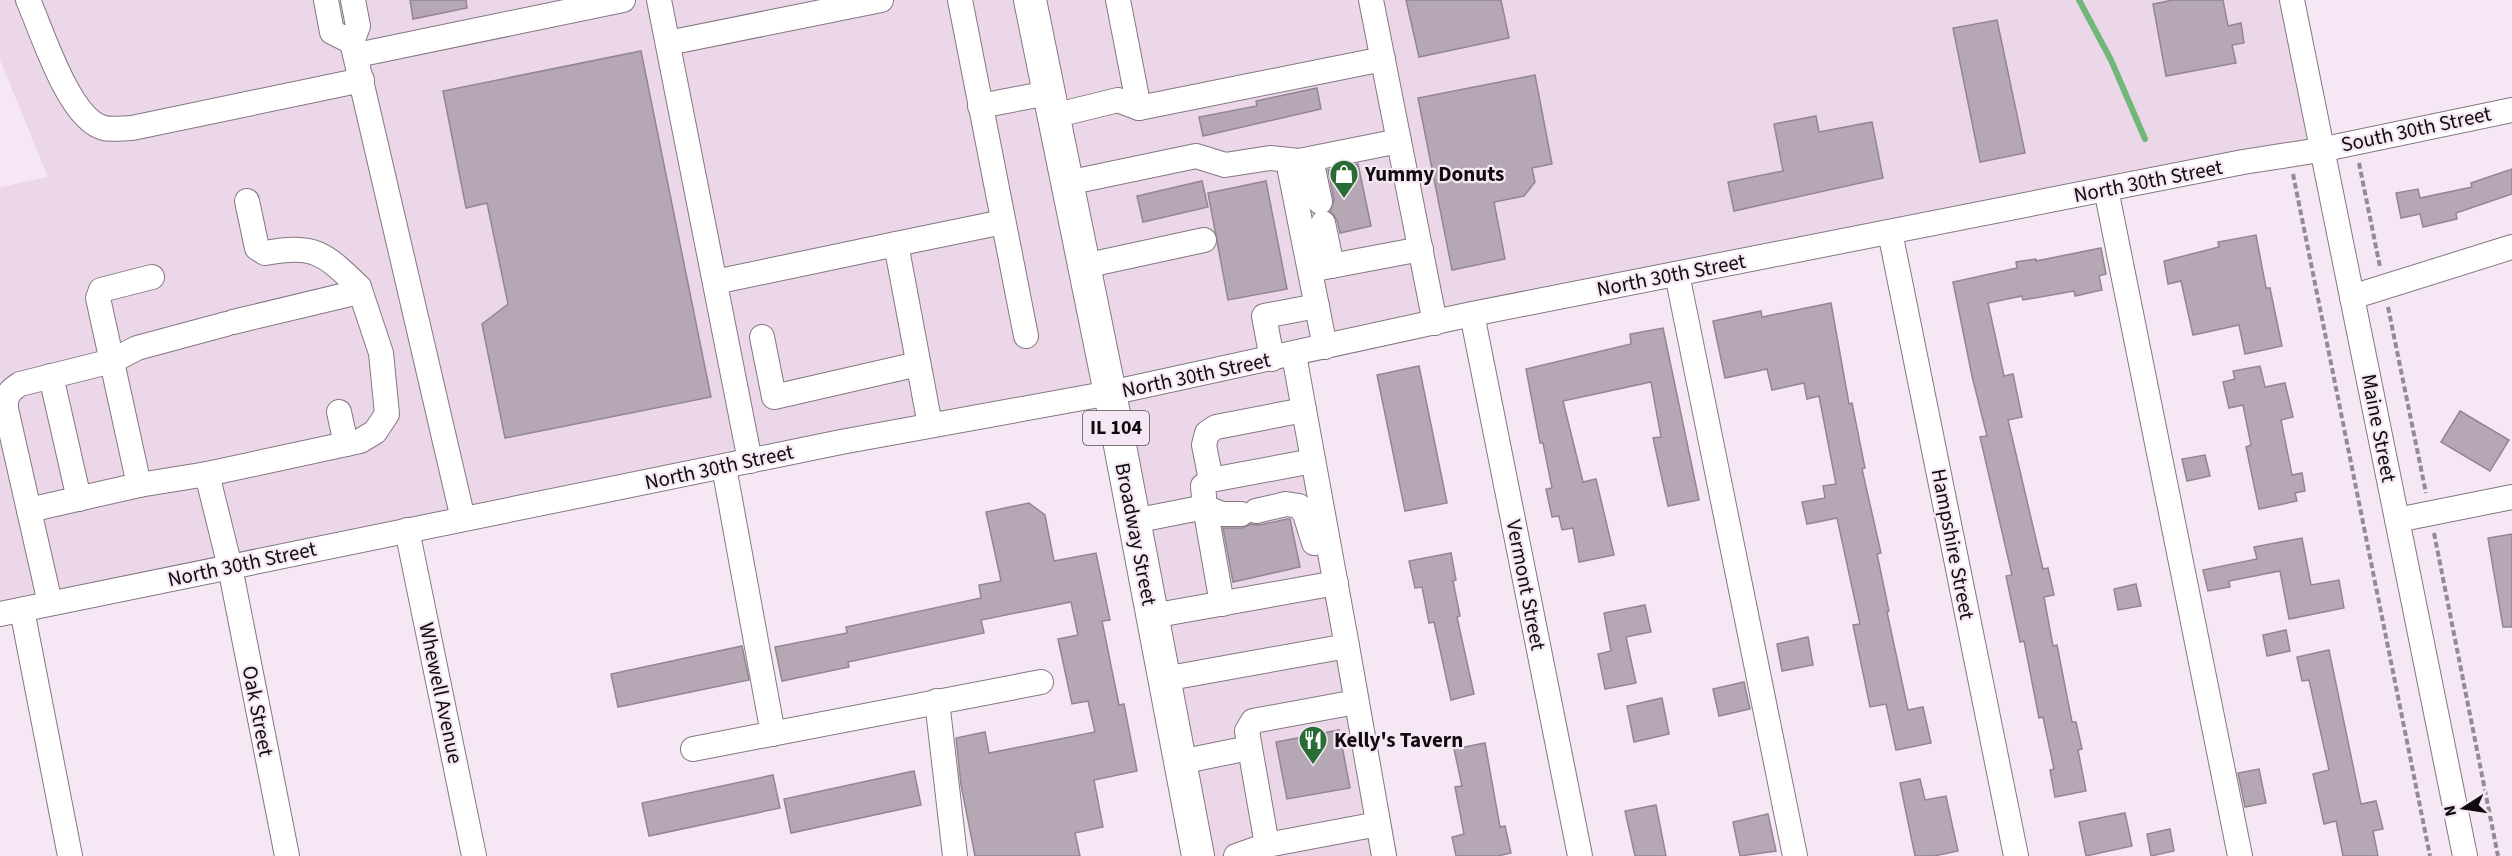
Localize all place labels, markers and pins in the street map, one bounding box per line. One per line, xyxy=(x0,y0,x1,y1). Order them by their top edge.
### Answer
shop icon: Yummy Donuts xyxy=(1328,158,1360,200)
place label: Yummy Donuts xyxy=(1364,159,1504,189)
restaurant icon: Kelly's Tavern xyxy=(1297,724,1329,766)
place label: Kelly's Tavern xyxy=(1334,725,1463,755)

